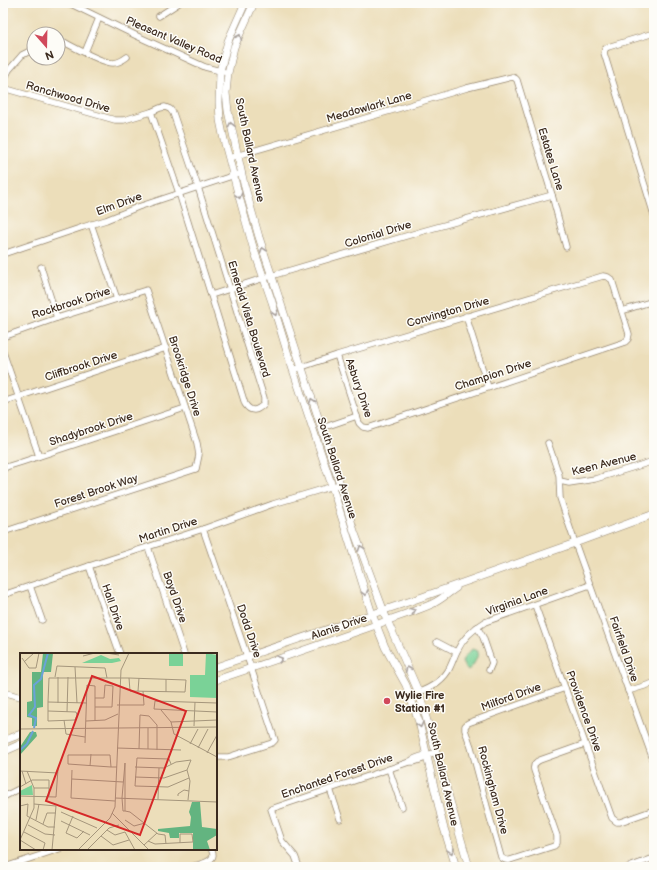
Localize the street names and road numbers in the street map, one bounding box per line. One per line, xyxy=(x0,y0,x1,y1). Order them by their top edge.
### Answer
street label: Pleasant Valley Road xyxy=(124,14,224,66)
street label: Ranchwood Drive xyxy=(24,79,112,115)
street label: Meadowlark Lane xyxy=(325,88,414,125)
street label: South Ballard Avenue xyxy=(233,97,267,204)
street label: Estates Lane xyxy=(535,126,567,192)
street label: Elm Drive xyxy=(94,190,144,218)
street label: Colonial Drive xyxy=(343,218,413,250)
street label: Emerald Vista Boulevard xyxy=(225,259,273,379)
street label: Rockbrook Drive xyxy=(30,284,112,322)
street label: Convington Drive xyxy=(405,294,491,330)
street label: Brookridge Drive xyxy=(166,334,204,418)
street label: Cliffbrook Drive xyxy=(43,348,119,384)
street label: Champion Drive xyxy=(453,356,533,393)
street label: Asbury Drive xyxy=(343,357,375,420)
street label: Shadybrook Drive xyxy=(48,409,135,449)
street label: South Ballard Avenue xyxy=(314,416,360,521)
street label: Keen Avenue xyxy=(570,450,638,478)
street label: Forest Brook Way xyxy=(53,471,139,511)
street label: Martin Drive xyxy=(137,514,199,546)
street label: Boyd Drive xyxy=(160,570,190,625)
street label: Hall Drive xyxy=(99,582,127,632)
street label: Virginia Lane xyxy=(484,584,550,618)
street label: Dodd Drive xyxy=(234,603,264,660)
street label: Alanis Drive xyxy=(309,611,369,643)
street label: Fairfield Drive xyxy=(607,615,641,684)
street label: Providence Drive xyxy=(563,669,605,754)
street label: Milford Drive xyxy=(479,680,543,714)
street label: South Ballard Avenue xyxy=(425,721,461,828)
street label: Rockingham Drive xyxy=(475,745,511,836)
street label: Enchanted Forest Drive xyxy=(280,751,395,801)

